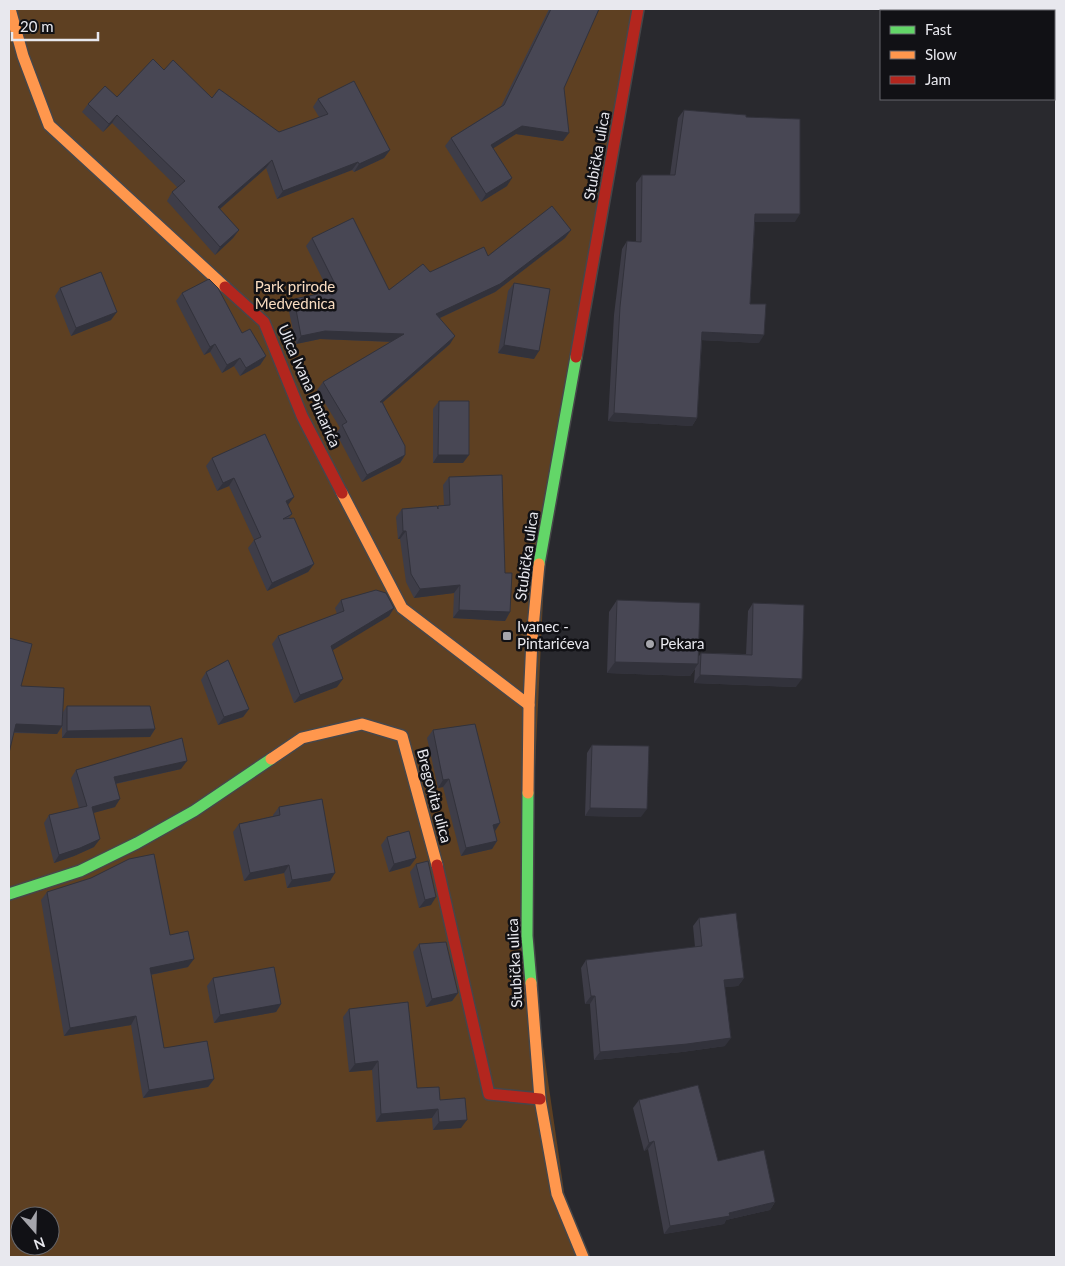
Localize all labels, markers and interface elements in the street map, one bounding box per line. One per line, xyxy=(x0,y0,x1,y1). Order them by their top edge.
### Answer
scale bar xyxy=(12,10,99,42)
legend xyxy=(880,10,1055,100)
text: 20 m xyxy=(20,17,54,35)
text: Fast xyxy=(925,20,952,38)
text: Slow xyxy=(925,45,957,63)
text: Jam xyxy=(925,70,951,88)
street label: Stubička ulica xyxy=(579,110,613,202)
park label: Park prirode Medvednica xyxy=(255,277,335,312)
street label: Ulica Ivana Pintarića xyxy=(275,321,345,450)
street label: Stubička ulica xyxy=(511,510,541,602)
place label: Ivanec - Pintarićeva xyxy=(517,617,590,652)
marker: Ivanec - Pintarićeva xyxy=(501,630,513,642)
place label: Pekara xyxy=(660,634,704,652)
marker: Pekara xyxy=(644,638,656,650)
street label: Bregovita ulica xyxy=(414,747,456,845)
street label: Stubička ulica xyxy=(503,918,525,1008)
north arrow xyxy=(10,1206,60,1256)
text: N xyxy=(32,1234,48,1254)

